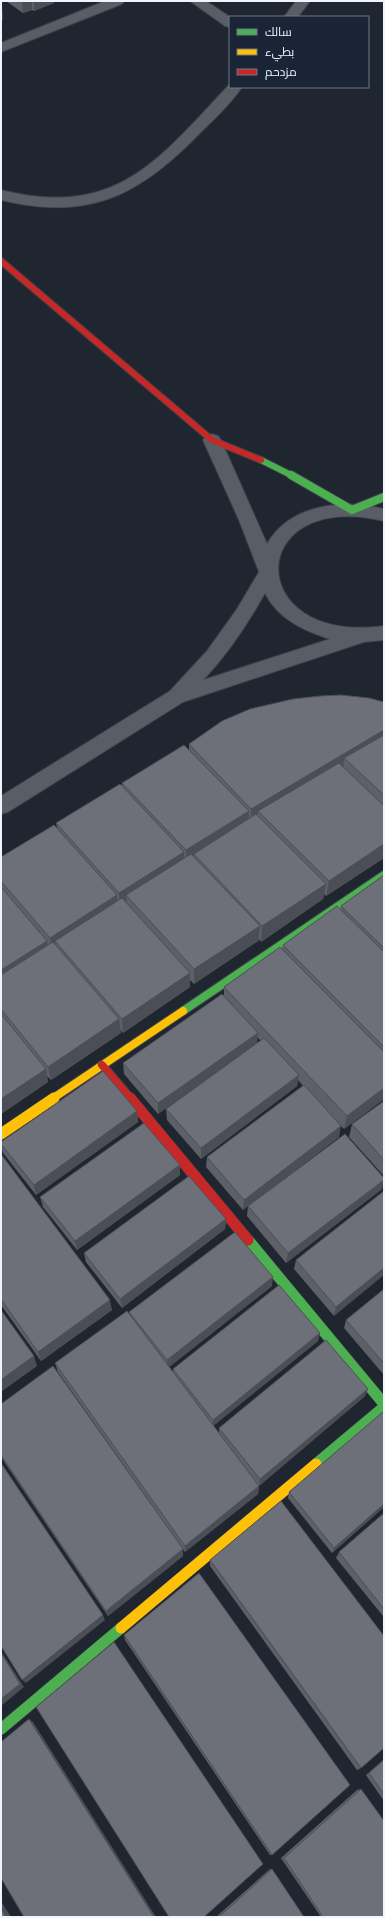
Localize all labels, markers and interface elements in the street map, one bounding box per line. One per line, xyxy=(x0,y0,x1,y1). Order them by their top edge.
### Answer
legend xyxy=(229,16,369,88)
text: سالك xyxy=(265,24,292,40)
text: بطيء xyxy=(265,44,294,62)
text: مزدحم xyxy=(265,64,297,80)

